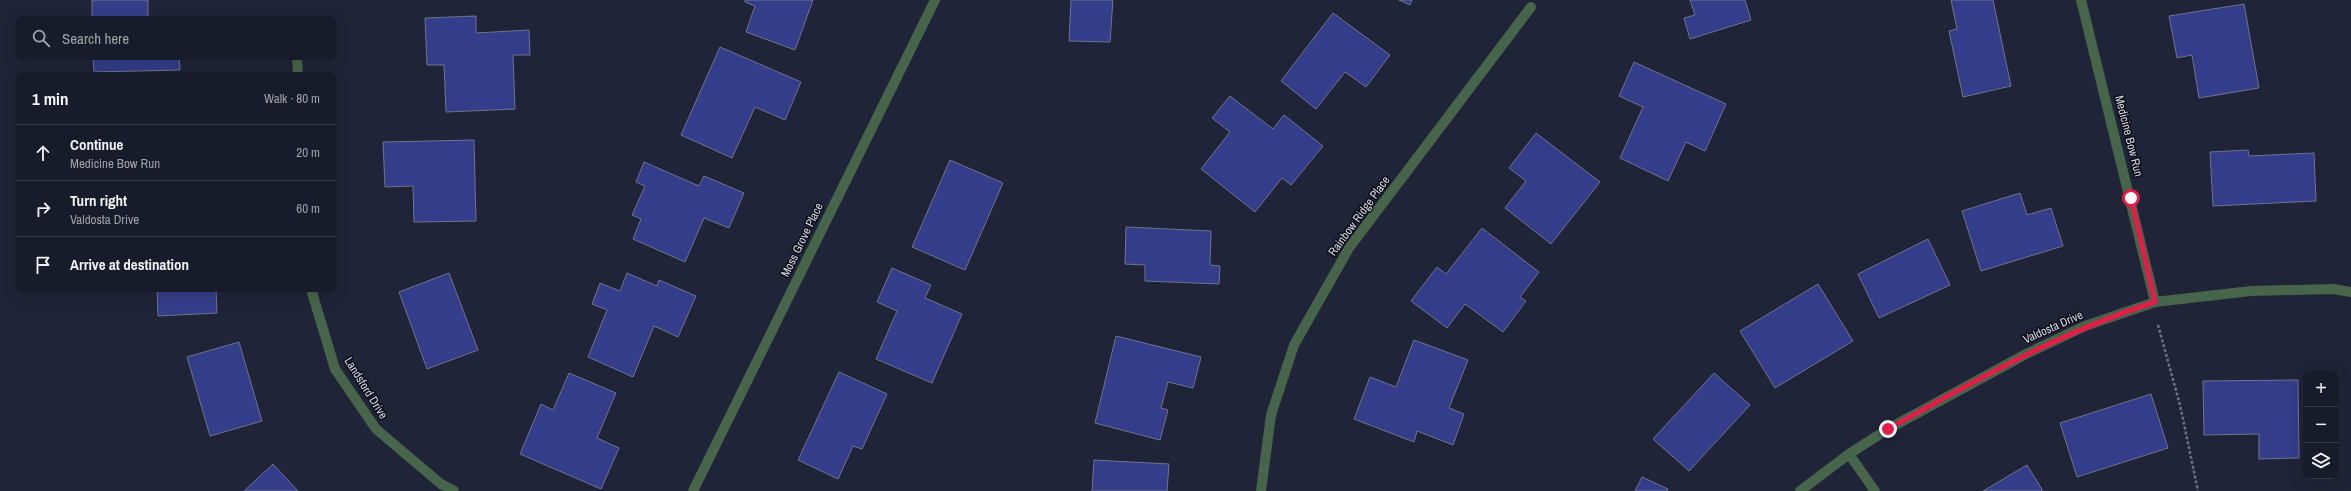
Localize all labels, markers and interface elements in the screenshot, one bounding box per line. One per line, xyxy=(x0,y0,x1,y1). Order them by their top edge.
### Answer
search box xyxy=(16,16,336,60)
icon: search xyxy=(30,27,52,49)
text: Search here xyxy=(62,28,129,49)
text: 1 min xyxy=(32,87,68,110)
text: Walk · 80 m xyxy=(264,90,320,107)
street label: Medicine Bow Run xyxy=(2111,94,2147,178)
text: Continue xyxy=(70,134,123,155)
icon: ahead xyxy=(32,142,54,164)
text: 20 m xyxy=(296,144,320,161)
text: Medicine Bow Run xyxy=(70,155,160,172)
street label: Rainbow Ridge Place xyxy=(1325,173,1393,259)
route start xyxy=(2122,189,2140,207)
text: Turn right xyxy=(70,190,127,211)
icon: right xyxy=(32,198,54,220)
text: 60 m xyxy=(296,200,320,217)
street label: Moss Grove Place xyxy=(777,200,827,280)
text: Valdosta Drive xyxy=(70,211,139,228)
icon: arrive xyxy=(32,254,54,276)
text: Arrive at destination xyxy=(70,254,189,275)
street label: Valdosta Drive xyxy=(2021,307,2085,347)
street label: Landsford Drive xyxy=(341,354,391,422)
map controls xyxy=(2303,371,2339,479)
button: + xyxy=(2303,371,2339,407)
button: − xyxy=(2303,407,2339,443)
route end xyxy=(1879,420,1897,438)
button: layers xyxy=(2303,443,2339,479)

